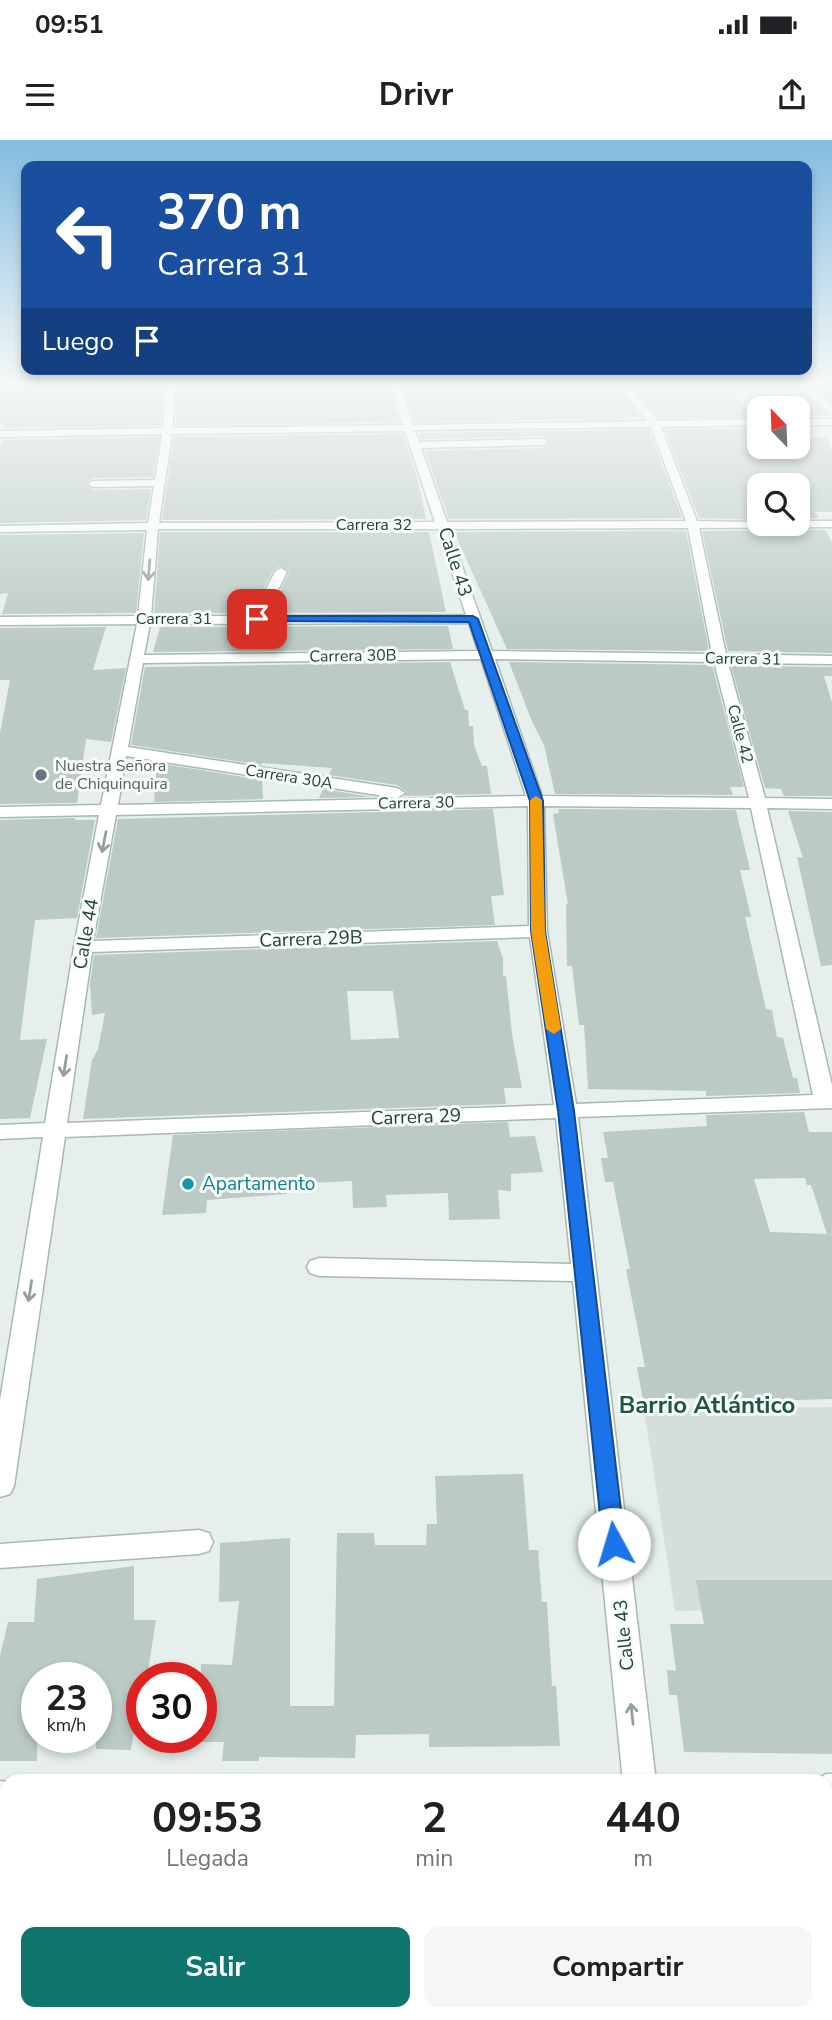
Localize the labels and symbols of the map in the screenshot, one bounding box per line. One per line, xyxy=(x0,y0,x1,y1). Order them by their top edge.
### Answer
north arrow xyxy=(747,396,810,458)
street label: Carrera 32 xyxy=(336,514,412,536)
street label: Calle 43 xyxy=(432,524,478,600)
one-way arrow xyxy=(142,558,155,581)
pin xyxy=(227,589,287,649)
street label: Carrera 31 xyxy=(136,608,212,630)
street label: Carrera 30B xyxy=(309,644,397,668)
street label: Carrera 31 xyxy=(705,647,781,671)
street label: Calle 42 xyxy=(722,702,758,766)
place label: Nuestra Señora de Chiquinquira xyxy=(55,755,168,795)
street label: Carrera 30A xyxy=(244,759,334,795)
marker: Nuestra Señora de Chiquinquira xyxy=(33,767,49,783)
street label: Carrera 30 xyxy=(378,791,454,815)
one-way arrow xyxy=(96,830,110,853)
street label: Calle 44 xyxy=(67,897,105,971)
street label: Carrera 29B xyxy=(259,924,363,954)
one-way arrow xyxy=(58,1055,71,1077)
street label: Carrera 29 xyxy=(370,1102,462,1132)
place label: Apartamento xyxy=(202,1171,315,1197)
marker: Apartamento xyxy=(180,1176,196,1192)
one-way arrow xyxy=(23,1279,36,1302)
district label: Barrio Atlántico xyxy=(619,1389,795,1421)
position arrow xyxy=(577,1507,651,1581)
street label: Calle 43 xyxy=(607,1598,641,1672)
speed limit sign: 30 xyxy=(126,1662,217,1753)
one-way arrow xyxy=(626,1703,639,1725)

